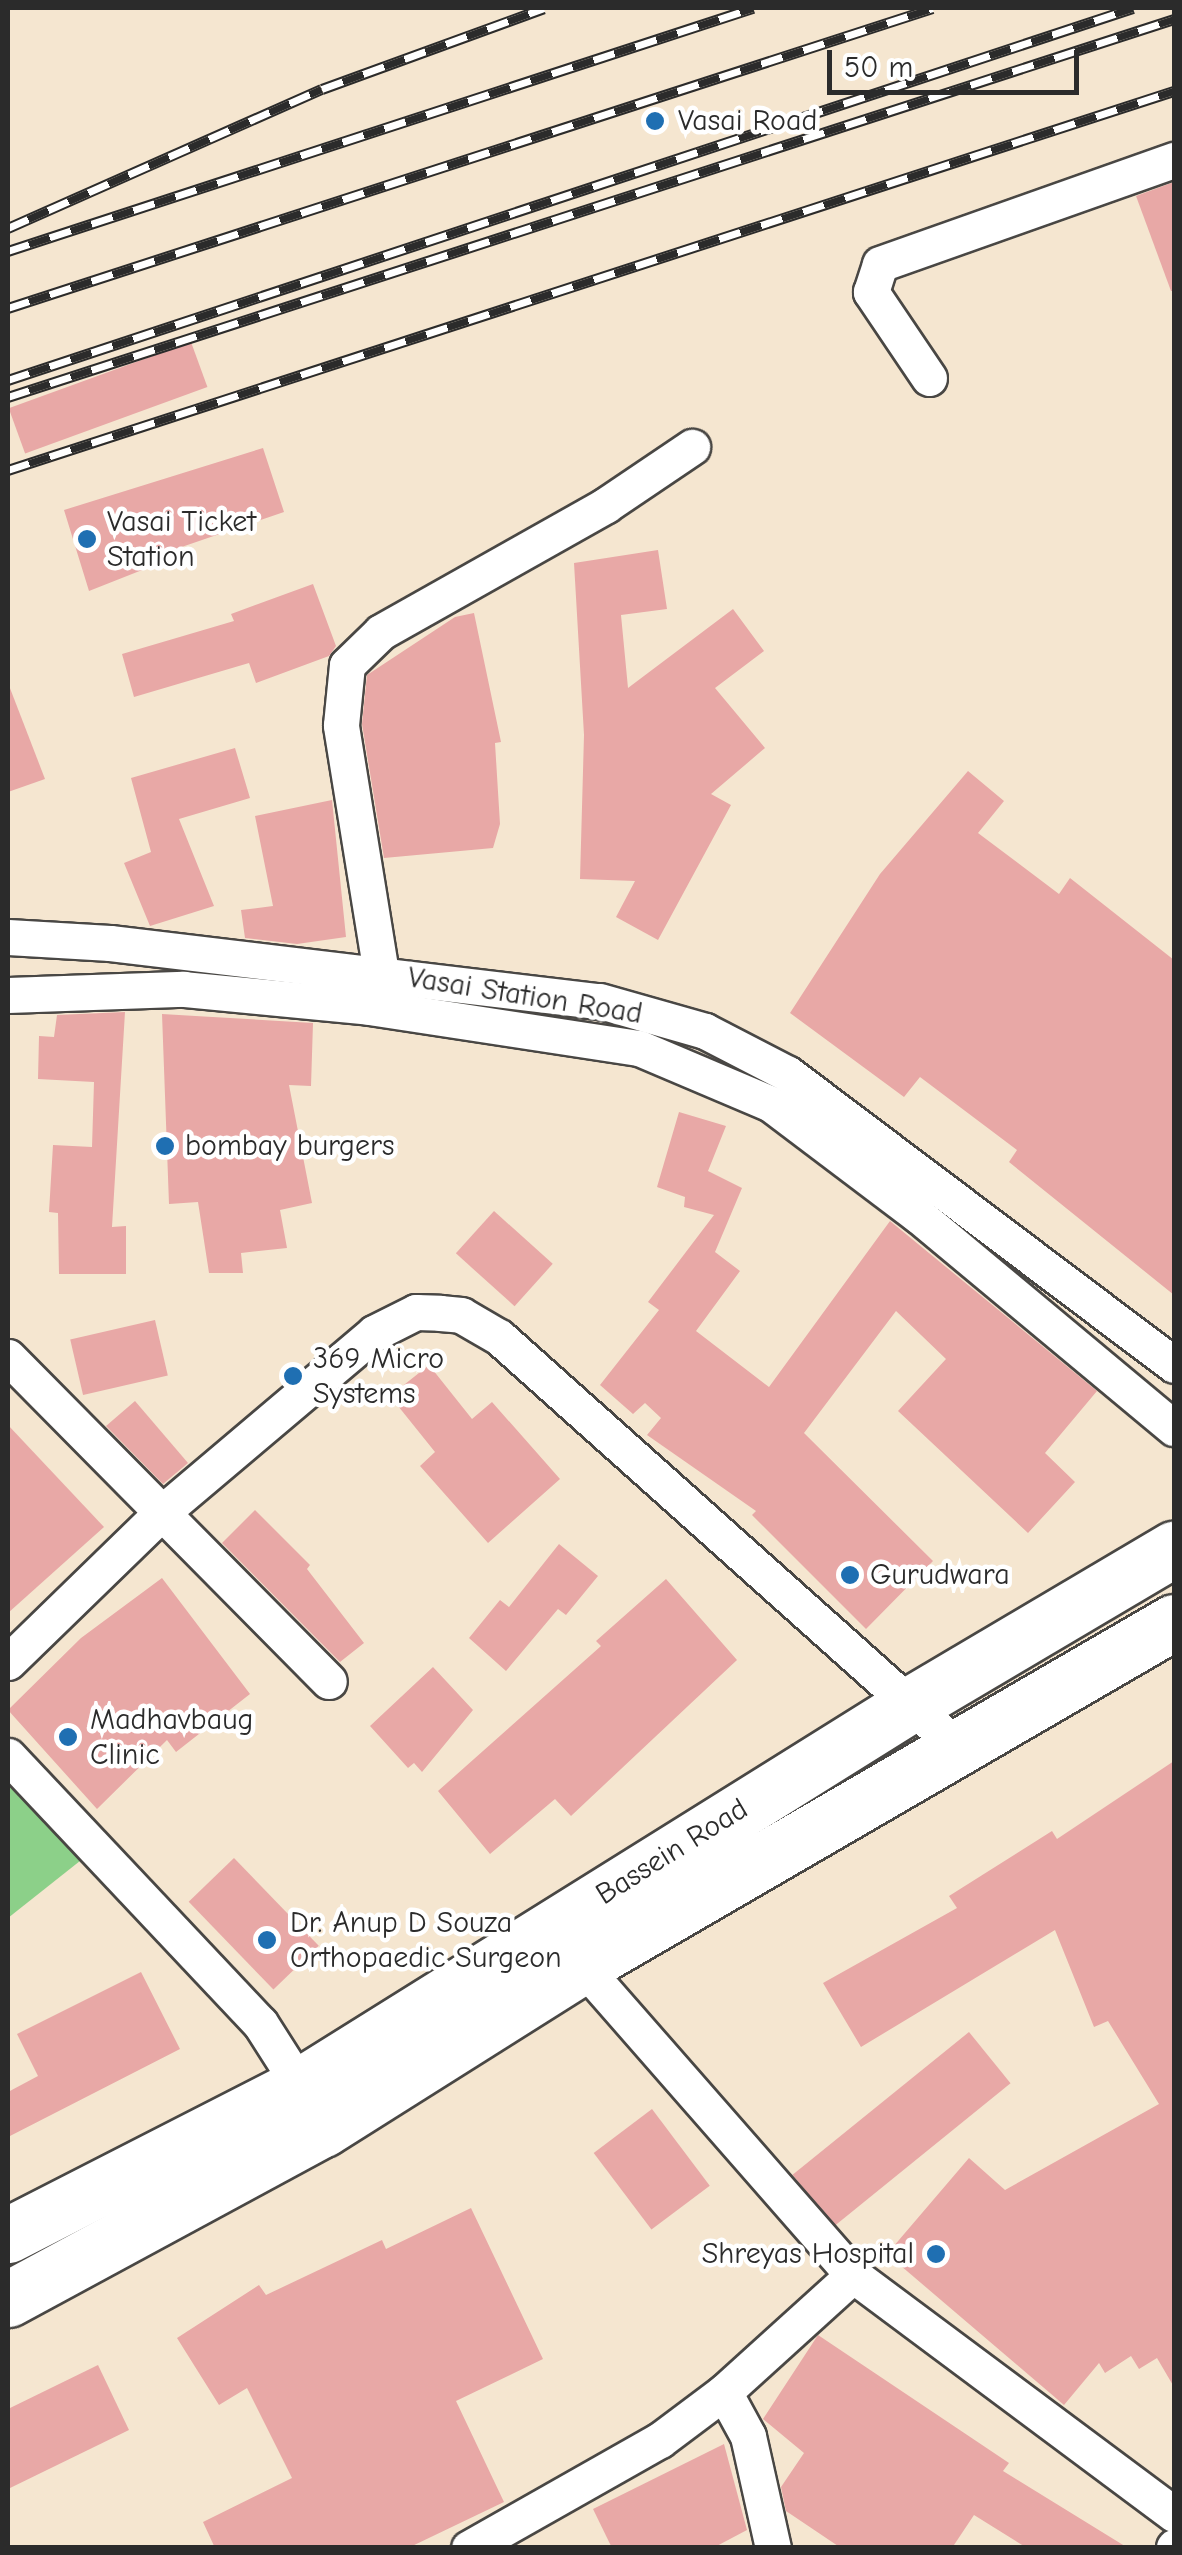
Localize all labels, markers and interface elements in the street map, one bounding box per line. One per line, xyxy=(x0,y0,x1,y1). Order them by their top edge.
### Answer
scale bar xyxy=(832,30,1084,92)
text: 50 m xyxy=(844,50,913,85)
place label: Vasai Road xyxy=(678,103,817,139)
marker: Vasai Road xyxy=(642,108,668,134)
place label: Vasai Ticket Station xyxy=(107,504,256,574)
marker: Vasai Ticket Station xyxy=(76,528,98,550)
street label: Vasai Station Road xyxy=(405,960,645,1032)
place label: bombay burgers xyxy=(185,1128,394,1164)
marker: bombay burgers xyxy=(154,1135,176,1157)
place label: 369 Micro Systems xyxy=(313,1341,444,1412)
marker: 369 Micro Systems xyxy=(282,1365,304,1387)
place label: Gurudwara xyxy=(870,1557,1010,1593)
marker: Gurudwara xyxy=(839,1564,861,1586)
place label: Madhavbaug Clinic xyxy=(90,1702,253,1772)
marker: Madhavbaug Clinic xyxy=(55,1724,81,1750)
street label: Bassein Road xyxy=(589,1791,755,1913)
place label: Dr. Anup D Souza Orthopaedic Surgeon xyxy=(290,1905,562,1976)
marker: Dr. Anup D Souza Orthopaedic Surgeon xyxy=(254,1927,280,1953)
place label: Shreyas Hospital xyxy=(702,2236,914,2272)
marker: Shreyas Hospital xyxy=(923,2241,949,2267)

